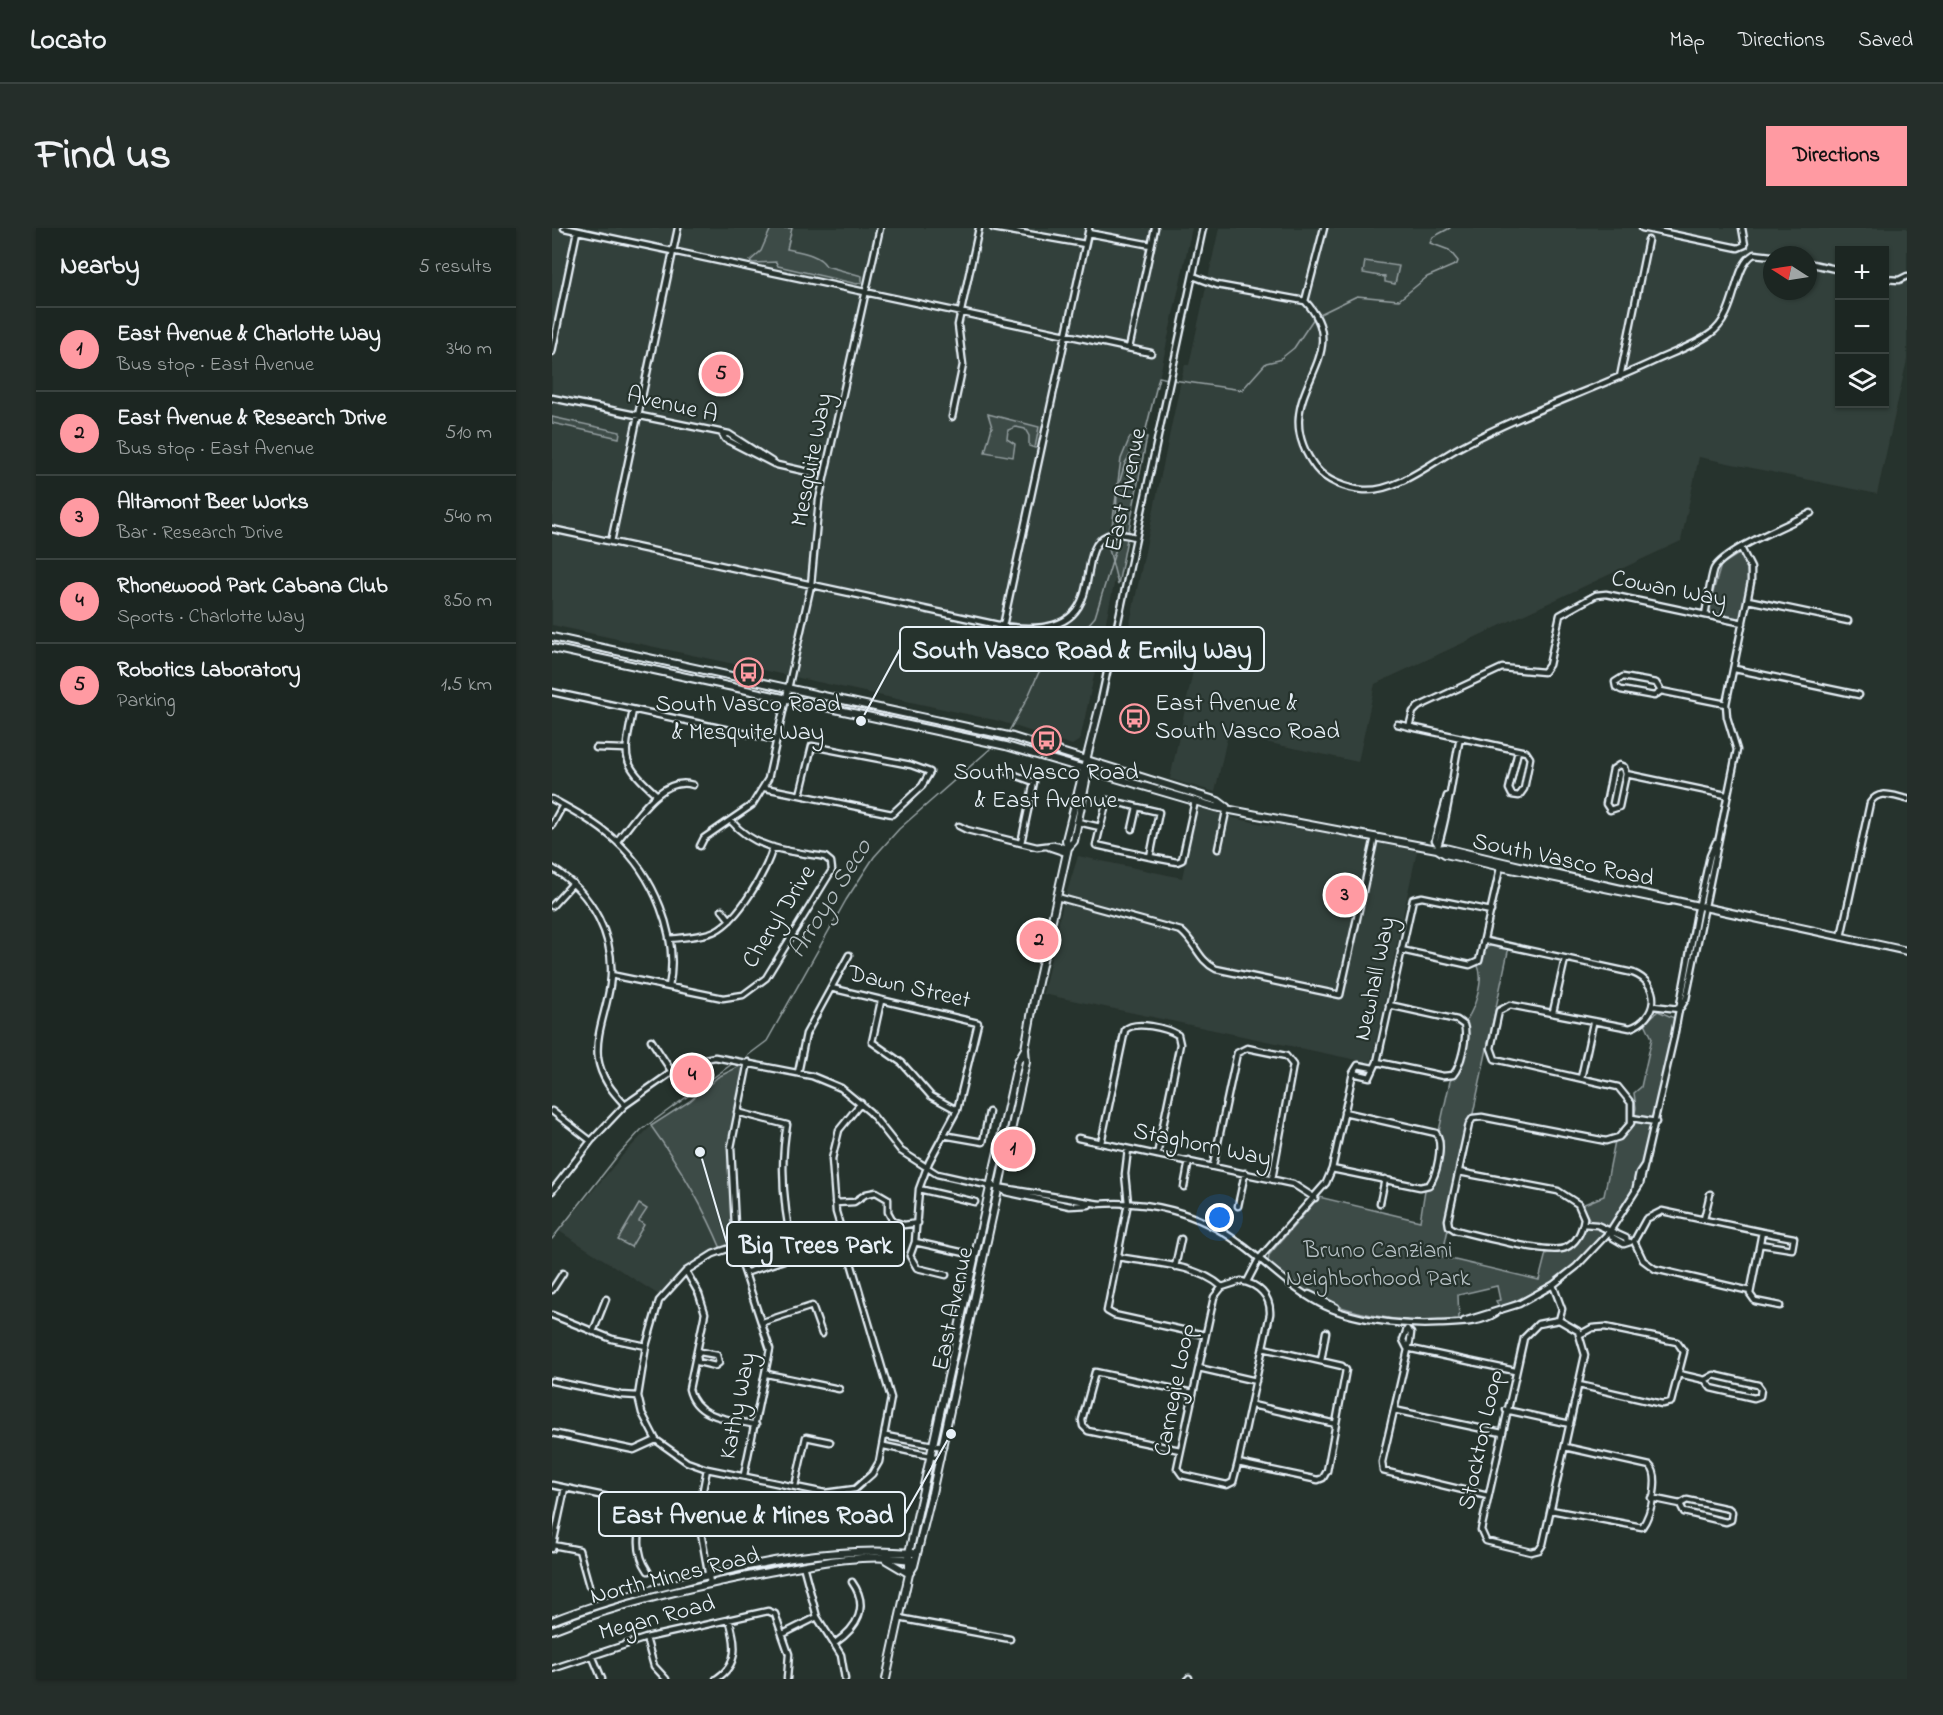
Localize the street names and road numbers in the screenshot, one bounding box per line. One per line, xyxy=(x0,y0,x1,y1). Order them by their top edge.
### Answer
street label: Avenue A xyxy=(623,379,721,433)
street label: Mesquite Way xyxy=(783,390,844,530)
street label: East Avenue xyxy=(1097,425,1157,555)
street label: Cowan Way xyxy=(1608,562,1730,619)
street label: South Vasco Road xyxy=(1469,825,1658,897)
street label: Cheryl Drive xyxy=(734,858,827,976)
street label: Newhall Way xyxy=(1346,914,1407,1044)
street label: Dawn Street xyxy=(843,957,974,1019)
street label: Staghorn Way xyxy=(1130,1114,1274,1179)
street label: East Avenue xyxy=(924,1244,984,1374)
street label: Carnegie Loop xyxy=(1146,1320,1206,1460)
street label: Kathy Way xyxy=(711,1349,767,1463)
street label: Stockton Loop xyxy=(1450,1367,1514,1513)
street label: North Mines Road xyxy=(587,1539,764,1615)
street label: Megan Road xyxy=(595,1587,720,1651)

